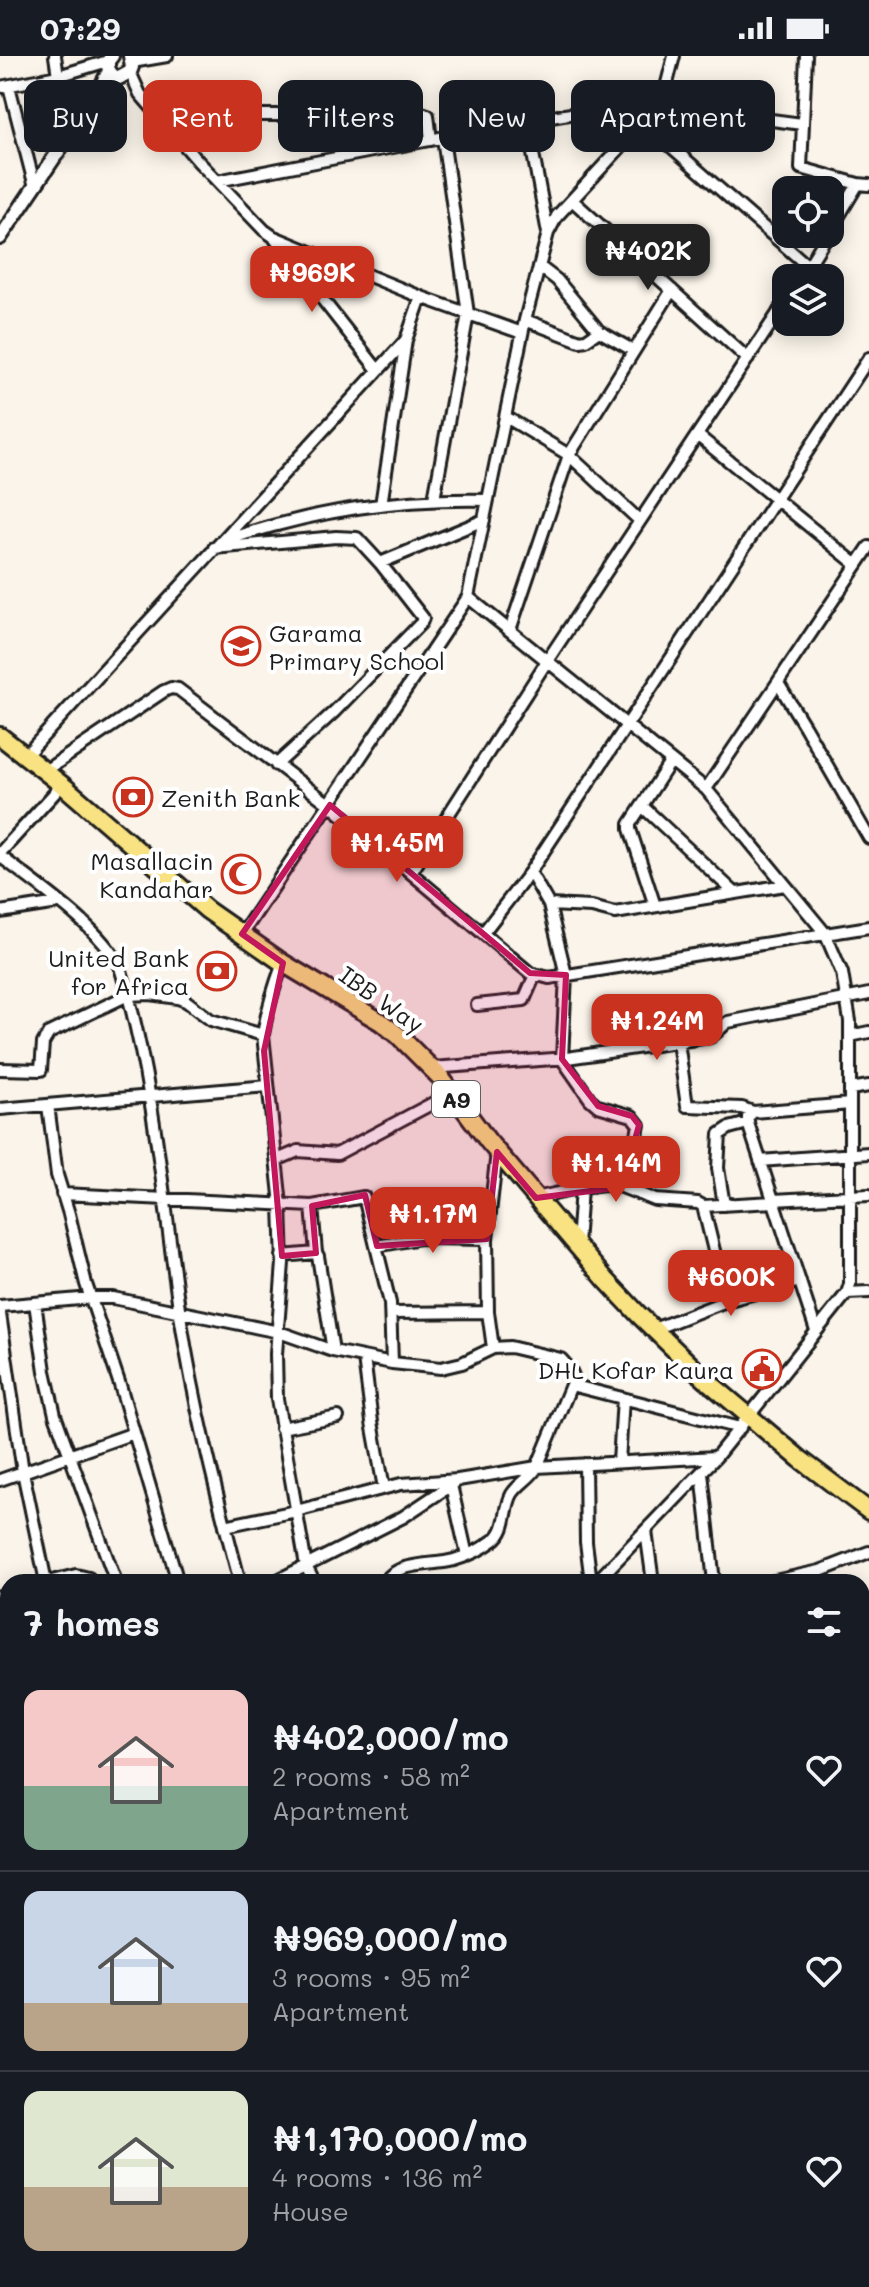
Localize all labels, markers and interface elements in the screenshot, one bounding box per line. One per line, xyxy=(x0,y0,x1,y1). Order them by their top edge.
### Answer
text: 07:29 xyxy=(40,8,120,48)
chip: Buy xyxy=(24,80,127,152)
chip: Rent xyxy=(143,80,262,152)
chip: Filters xyxy=(278,80,423,152)
chip: New xyxy=(439,80,555,152)
chip: Apartment xyxy=(571,80,775,152)
map controls xyxy=(772,176,844,336)
button: locate xyxy=(772,176,844,248)
pin: ₦402K xyxy=(592,224,704,292)
text: ₦402K xyxy=(604,233,692,267)
pin: ₦969K xyxy=(256,246,368,314)
text: ₦969K xyxy=(268,255,356,289)
button: layers xyxy=(772,264,844,336)
place label: Garama Primary School xyxy=(269,617,445,676)
school or university icon: Garama Primary School xyxy=(220,625,262,667)
bank icon: Zenith Bank xyxy=(112,776,154,818)
place label: Zenith Bank xyxy=(161,782,300,813)
pin: ₦1.45M xyxy=(332,816,462,884)
text: ₦1.45M xyxy=(349,825,445,859)
place label: Masallacin Kandahar xyxy=(91,845,213,904)
mosque icon: Masallacin Kandahar xyxy=(220,853,262,895)
place label: United Bank for Africa xyxy=(48,942,189,1001)
bank icon: United Bank for Africa xyxy=(196,950,238,992)
street label: IBB Way xyxy=(334,959,430,1039)
pin: ₦1.24M xyxy=(592,994,722,1062)
text: ₦1.24M xyxy=(610,1003,704,1037)
road number: A9 xyxy=(432,1081,480,1117)
pin: ₦1.14M xyxy=(551,1136,681,1204)
text: ₦1.14M xyxy=(570,1145,662,1179)
pin: ₦1.17M xyxy=(368,1187,498,1255)
text: ₦1.17M xyxy=(388,1196,478,1230)
pin: ₦600K xyxy=(675,1250,787,1318)
text: ₦600K xyxy=(686,1259,776,1293)
public building icon: DHL Kofar Kaura xyxy=(741,1348,783,1390)
place label: DHL Kofar Kaura xyxy=(538,1354,734,1385)
text: 7 homes xyxy=(24,1600,160,1645)
icon: filters xyxy=(802,1600,846,1644)
text: ₦402,000/mo xyxy=(272,1714,509,1759)
icon: home xyxy=(88,1722,184,1818)
icon: heart xyxy=(802,1748,846,1792)
text: 2 rooms · 58 m² xyxy=(272,1759,470,1793)
text: Apartment xyxy=(272,1793,409,1827)
text: ₦969,000/mo xyxy=(272,1915,508,1960)
icon: home xyxy=(88,1923,184,2019)
icon: heart xyxy=(802,1949,846,1993)
text: 3 rooms · 95 m² xyxy=(272,1960,470,1994)
text: Apartment xyxy=(272,1994,409,2028)
text: ₦1,170,000/mo xyxy=(272,2115,527,2160)
icon: home xyxy=(88,2123,184,2219)
icon: heart xyxy=(802,2149,846,2193)
text: 4 rooms · 136 m² xyxy=(272,2160,482,2194)
text: House xyxy=(272,2194,349,2228)

